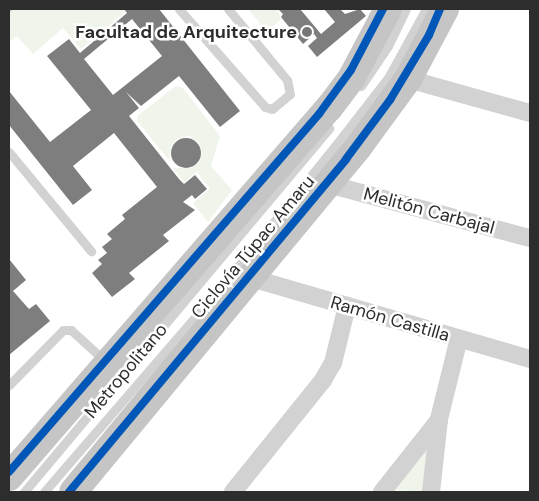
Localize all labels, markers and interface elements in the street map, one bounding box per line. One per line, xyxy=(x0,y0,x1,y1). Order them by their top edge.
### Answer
place label: Facultad de Arquitecture xyxy=(75,21,297,43)
marker: Facultad de Arquitecture xyxy=(301,26,313,38)
street label: Ciclovía Túpac Amaru xyxy=(187,171,319,323)
street label: Melitón Carbajal xyxy=(361,183,497,239)
street label: Ramón Castilla xyxy=(328,292,452,346)
street label: Metropolitano xyxy=(80,319,172,423)

